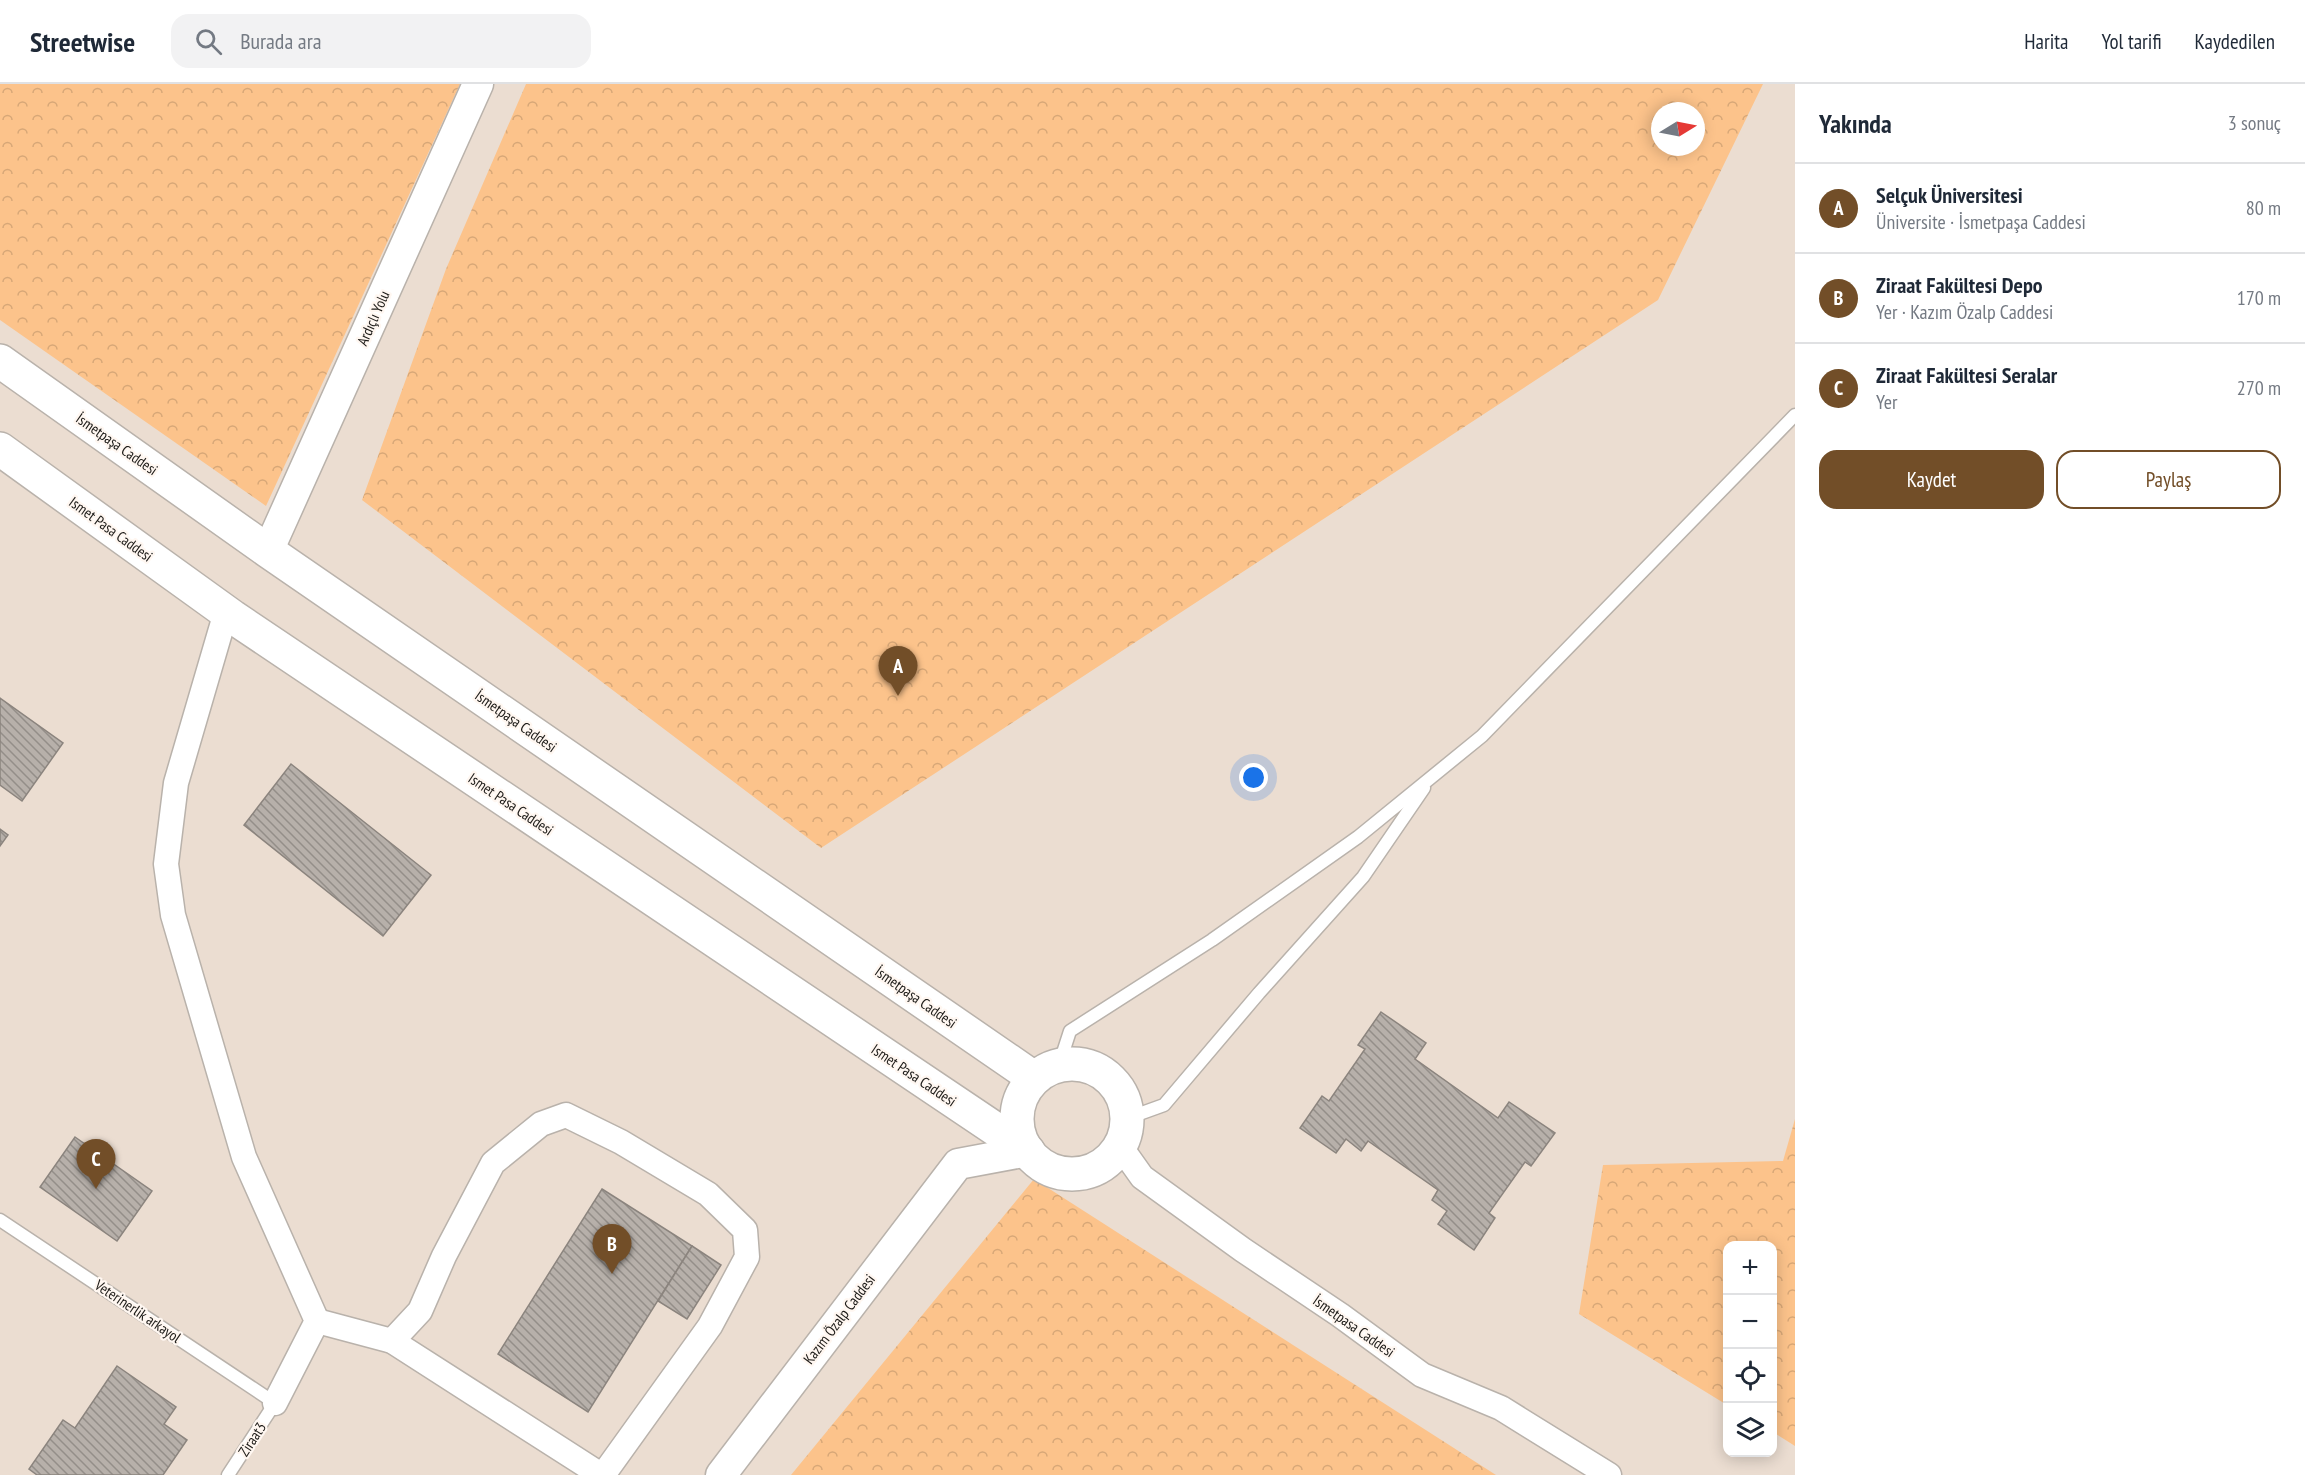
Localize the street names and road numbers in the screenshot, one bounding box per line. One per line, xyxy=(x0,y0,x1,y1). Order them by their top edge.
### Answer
street label: Ardıçlı Yolu xyxy=(353,288,393,348)
street label: İsmetpaşa Caddesi xyxy=(72,409,162,479)
street label: Ismet Pasa Caddesi xyxy=(66,492,156,566)
street label: İsmetpaşa Caddesi xyxy=(471,686,561,756)
street label: Ismet Pasa Caddesi xyxy=(465,769,557,839)
street label: İsmetpaşa Caddesi xyxy=(871,962,961,1032)
street label: Ismet Pasa Caddesi xyxy=(868,1040,960,1110)
street label: Kazım Özalp Caddesi xyxy=(799,1270,879,1368)
street label: Veterinerlik arkayol xyxy=(90,1275,185,1347)
street label: İsmetpasa Caddesi xyxy=(1309,1291,1399,1361)
street label: Ziraat3 xyxy=(234,1418,270,1460)

